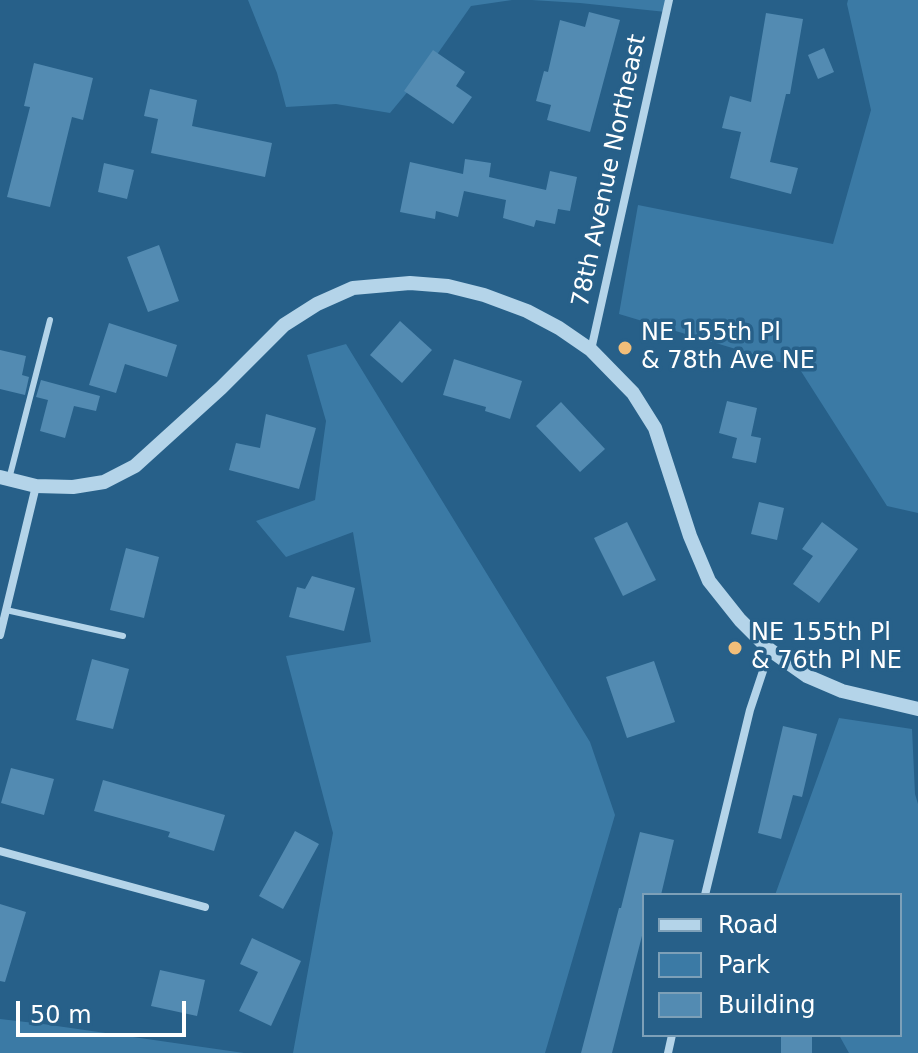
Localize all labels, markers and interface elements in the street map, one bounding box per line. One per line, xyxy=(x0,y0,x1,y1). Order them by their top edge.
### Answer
street label: 78th Avenue Northeast xyxy=(567,32,653,310)
place label: NE 155th Pl & 78th Ave NE xyxy=(641,320,815,376)
marker: NE 155th Pl & 78th Ave NE xyxy=(616,339,634,357)
place label: NE 155th Pl & 76th Pl NE xyxy=(751,620,902,676)
marker: NE 155th Pl & 76th Pl NE xyxy=(726,639,744,657)
legend xyxy=(642,893,902,1037)
text: Road xyxy=(718,911,778,939)
text: Park xyxy=(718,951,770,979)
scale bar xyxy=(20,985,190,1035)
text: Building xyxy=(718,991,815,1019)
text: 50 m xyxy=(30,1001,92,1029)

